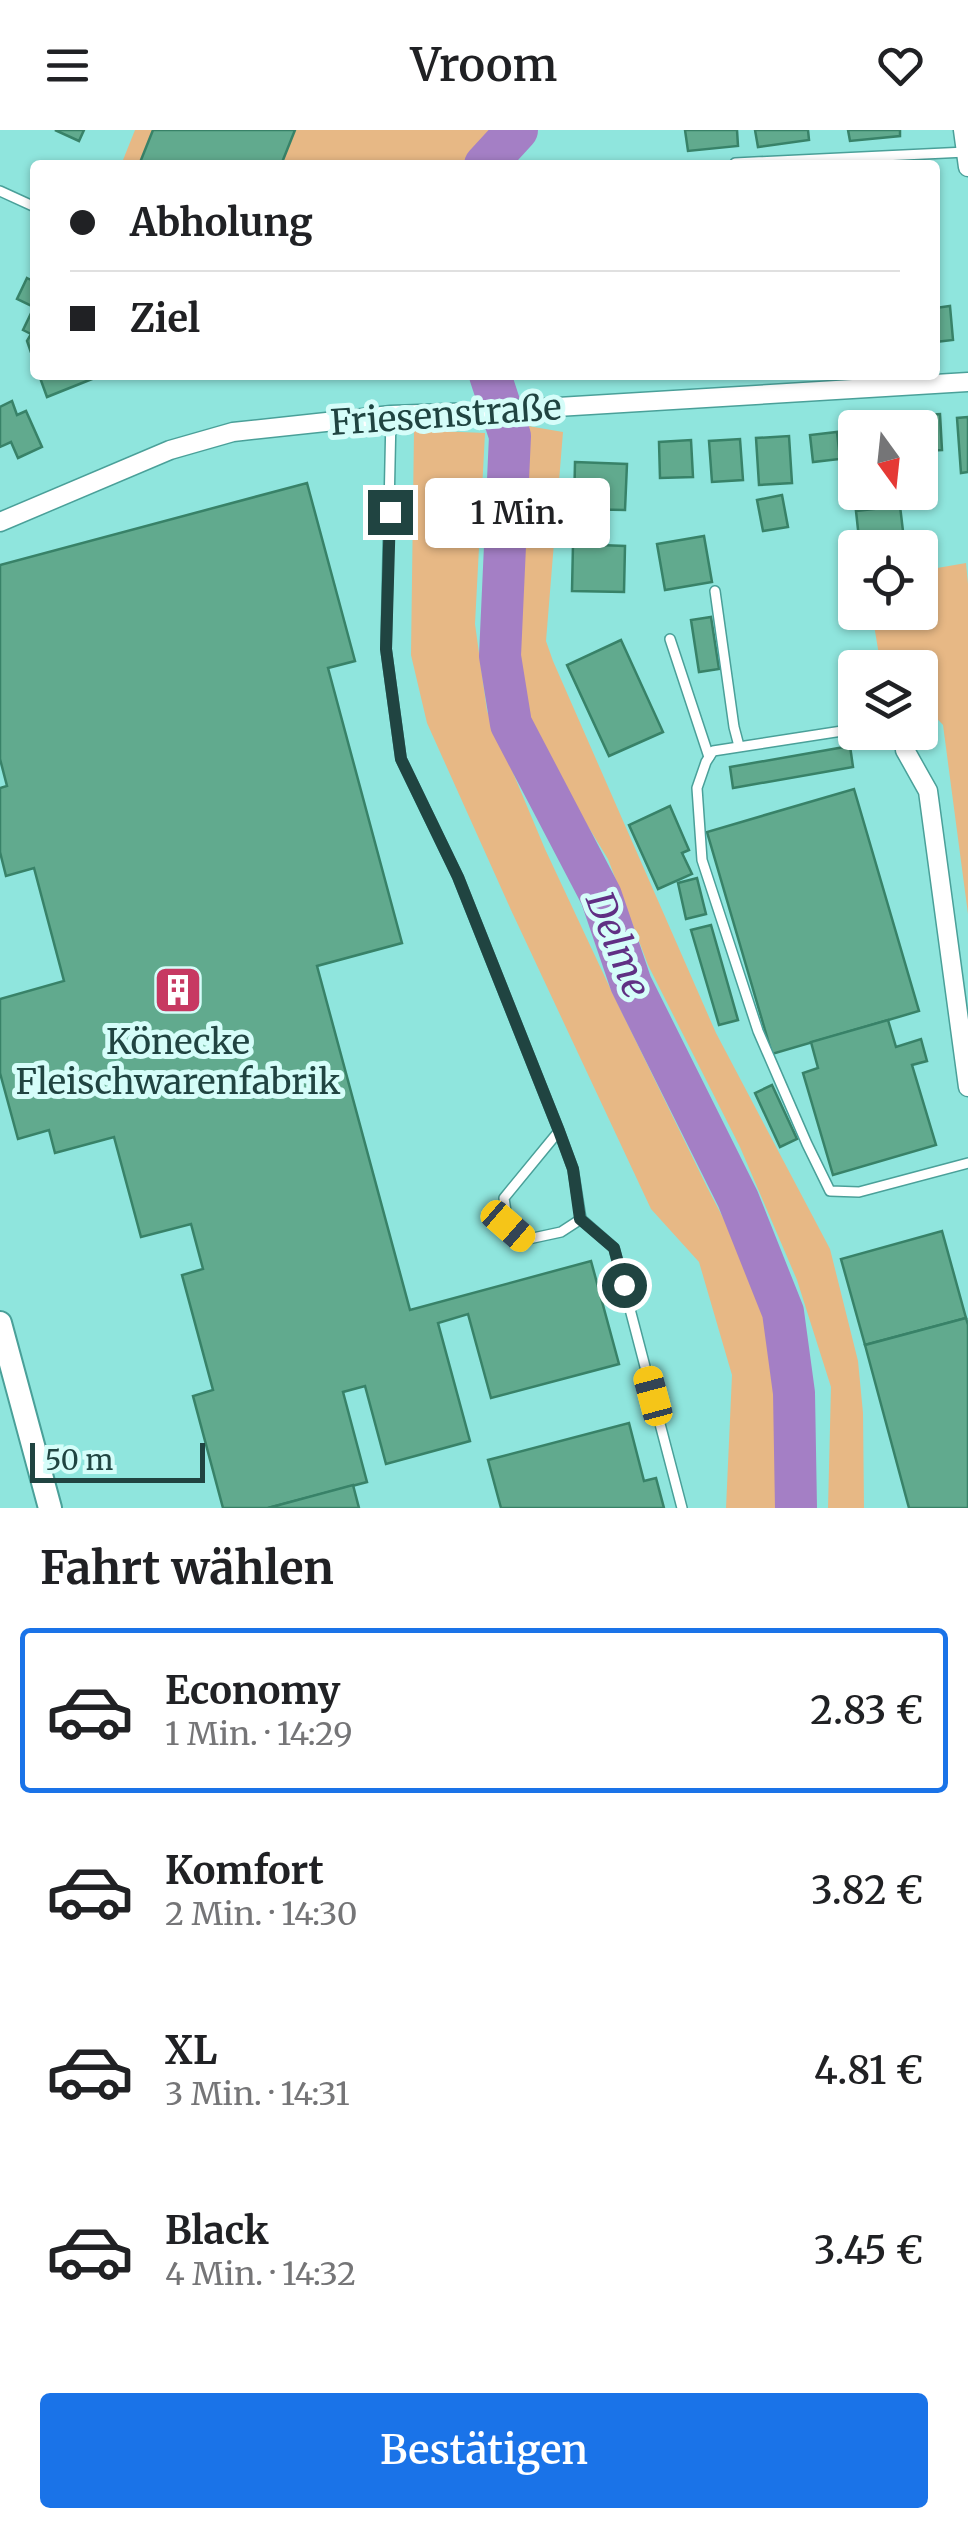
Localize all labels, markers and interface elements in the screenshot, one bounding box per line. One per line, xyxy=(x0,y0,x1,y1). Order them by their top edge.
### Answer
text: Vroom xyxy=(411,37,557,93)
icon: menu xyxy=(40,38,95,93)
icon: heart xyxy=(873,38,928,93)
text: Abholung xyxy=(130,199,313,246)
text: Ziel xyxy=(130,295,200,342)
street label: Friesenstraße xyxy=(329,385,563,445)
north arrow xyxy=(838,410,938,510)
map controls xyxy=(838,410,938,750)
callout: 1 Min. xyxy=(425,477,610,547)
route end xyxy=(368,490,413,535)
text: 1 Min. xyxy=(470,493,565,533)
button: locate xyxy=(838,530,938,630)
button: layers xyxy=(838,650,938,750)
water label: Delme xyxy=(576,884,661,1005)
building icon: Könecke Fleischwarenfabrik xyxy=(152,964,204,1016)
place label: Könecke Fleischwarenfabrik xyxy=(15,1020,341,1104)
car xyxy=(476,1195,540,1257)
route start xyxy=(602,1263,647,1308)
car xyxy=(631,1363,675,1429)
scale bar xyxy=(30,1438,205,1482)
text: 50 m xyxy=(45,1442,113,1478)
text: Fahrt wählen xyxy=(40,1540,334,1596)
icon: car xyxy=(45,1666,135,1756)
text: Economy xyxy=(165,1667,340,1714)
text: 2.83 € xyxy=(810,1687,923,1734)
text: 1 Min. · 14:29 xyxy=(165,1714,353,1754)
icon: car xyxy=(45,1846,135,1936)
text: Komfort xyxy=(165,1847,324,1894)
text: 3.82 € xyxy=(811,1867,923,1914)
text: 2 Min. · 14:30 xyxy=(165,1894,357,1934)
icon: car xyxy=(45,2026,135,2116)
text: XL xyxy=(165,2027,217,2074)
text: 4.81 € xyxy=(814,2047,923,2094)
text: 3 Min. · 14:31 xyxy=(165,2074,350,2114)
icon: car xyxy=(45,2206,135,2296)
text: Black xyxy=(165,2207,269,2254)
text: 3.45 € xyxy=(814,2227,923,2274)
text: 4 Min. · 14:32 xyxy=(165,2254,356,2294)
button: Bestätigen xyxy=(40,2393,928,2508)

